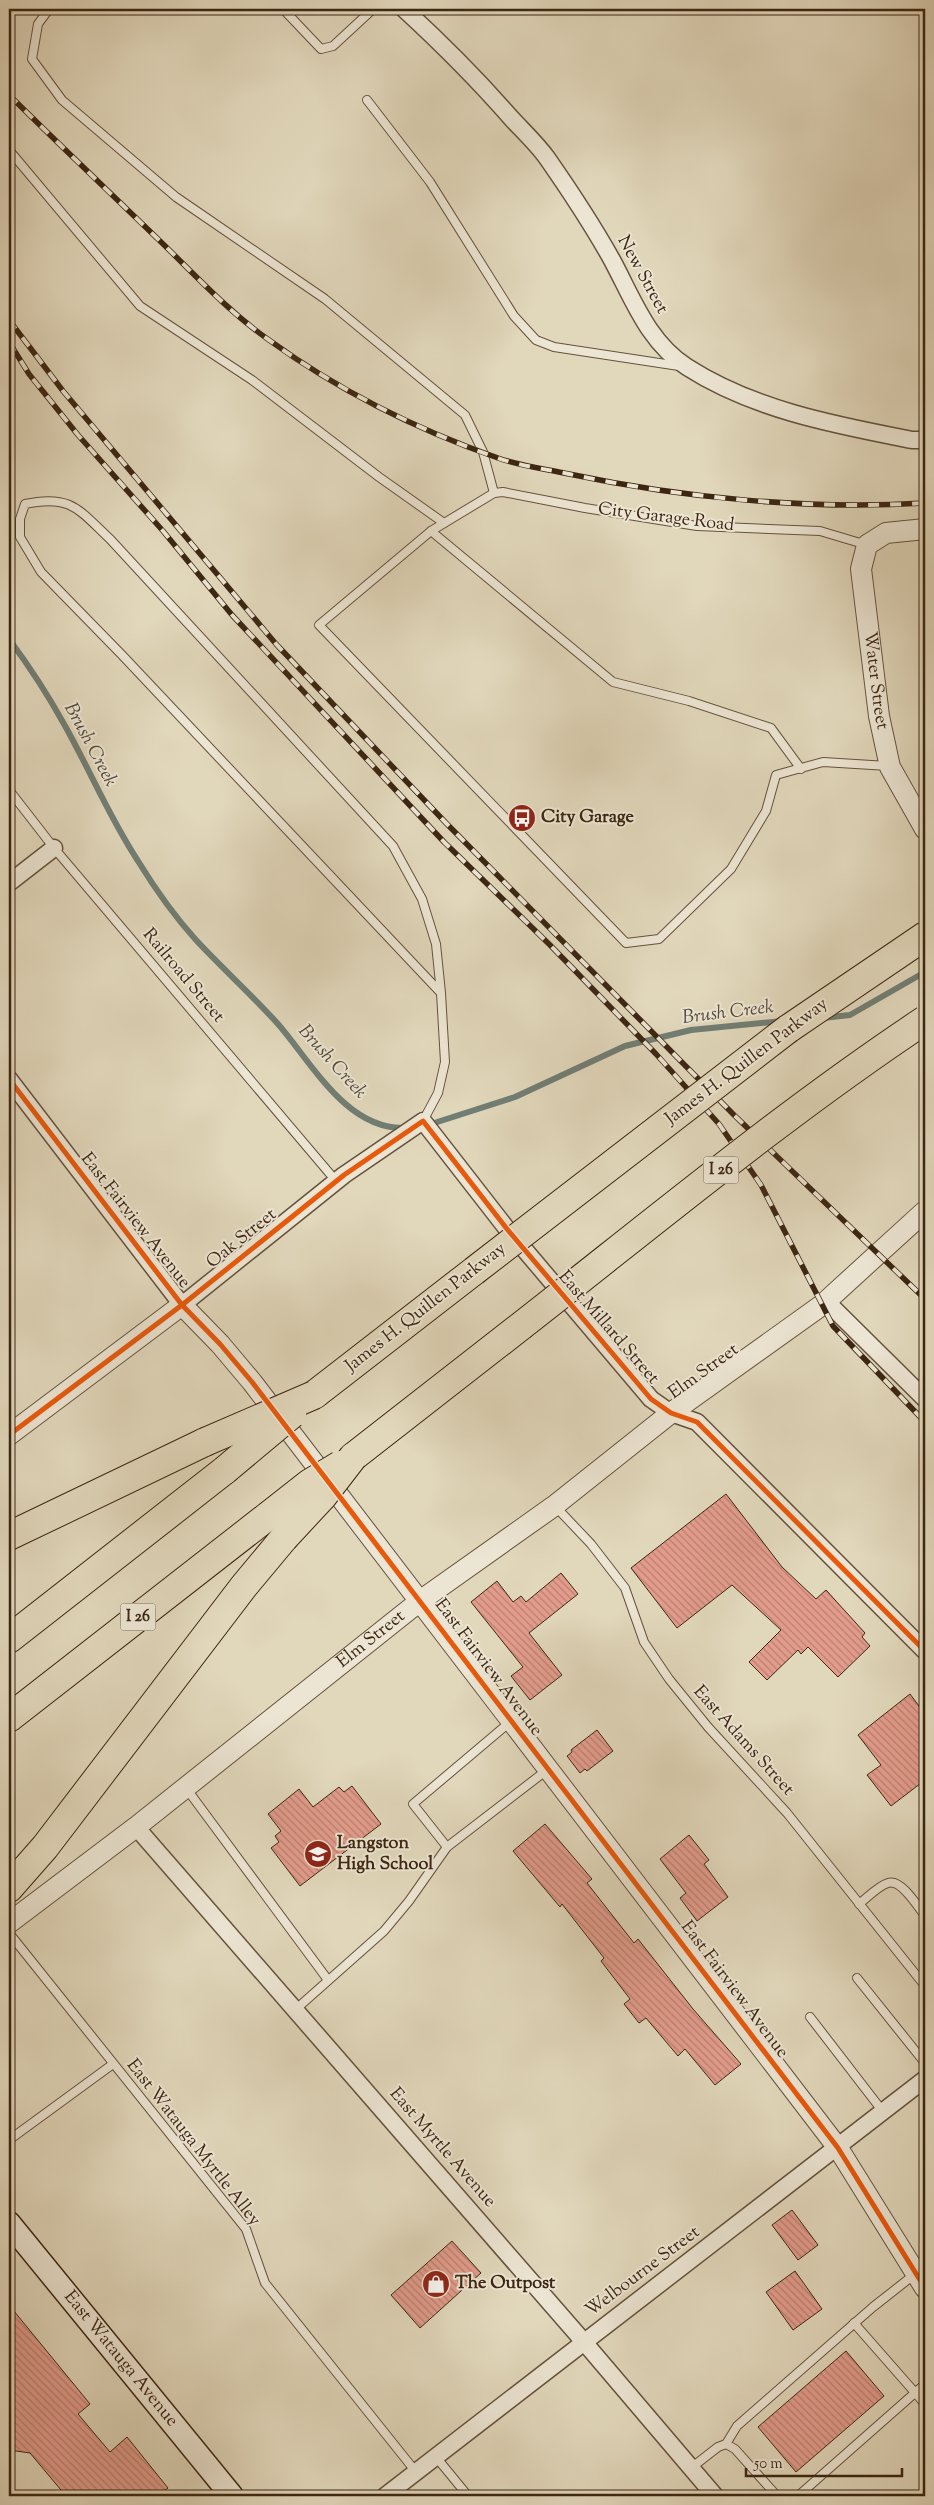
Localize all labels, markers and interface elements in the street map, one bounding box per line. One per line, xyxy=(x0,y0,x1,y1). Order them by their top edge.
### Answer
street label: New Street xyxy=(610,231,674,319)
street label: City Garage Road xyxy=(596,497,736,539)
street label: Water Street xyxy=(856,630,895,732)
water label: Brush Creek xyxy=(57,698,124,792)
bus stop icon: City Garage xyxy=(507,803,537,833)
place label: City Garage xyxy=(541,805,634,831)
street label: Railroad Street xyxy=(136,923,230,1029)
street label: James H. Quillen Parkway xyxy=(659,992,834,1133)
water label: Brush Creek xyxy=(681,994,775,1032)
water label: Brush Creek xyxy=(291,1019,373,1105)
street label: East Fairview Avenue xyxy=(74,1148,196,1294)
road number: I 26 xyxy=(704,1156,738,1184)
street label: Oak Street xyxy=(201,1203,283,1275)
street label: James H. Quillen Parkway xyxy=(339,1237,512,1380)
street label: East Millard Street xyxy=(551,1265,665,1391)
street label: Elm Street xyxy=(664,1338,744,1406)
street label: East Fairview Avenue xyxy=(428,1594,548,1742)
road number: I 26 xyxy=(120,1604,156,1630)
street label: Elm Street xyxy=(332,1604,411,1675)
street label: East Adams Street xyxy=(686,1680,800,1802)
place label: Langston High School xyxy=(337,1831,434,1878)
school or university icon: Langston High School xyxy=(303,1839,333,1869)
street label: East Fairview Avenue xyxy=(674,1916,794,2064)
street label: East Watauga Myrtle Alley xyxy=(119,2054,267,2232)
street label: East Myrtle Avenue xyxy=(382,2082,502,2214)
street label: Welbourne Street xyxy=(580,2220,706,2324)
shop icon: The Outpost xyxy=(421,2269,451,2299)
place label: The Outpost xyxy=(455,2271,556,2297)
street label: East Watauga Avenue xyxy=(57,2286,184,2433)
scale bar xyxy=(746,2445,903,2477)
text: 50 m xyxy=(753,2454,783,2475)

